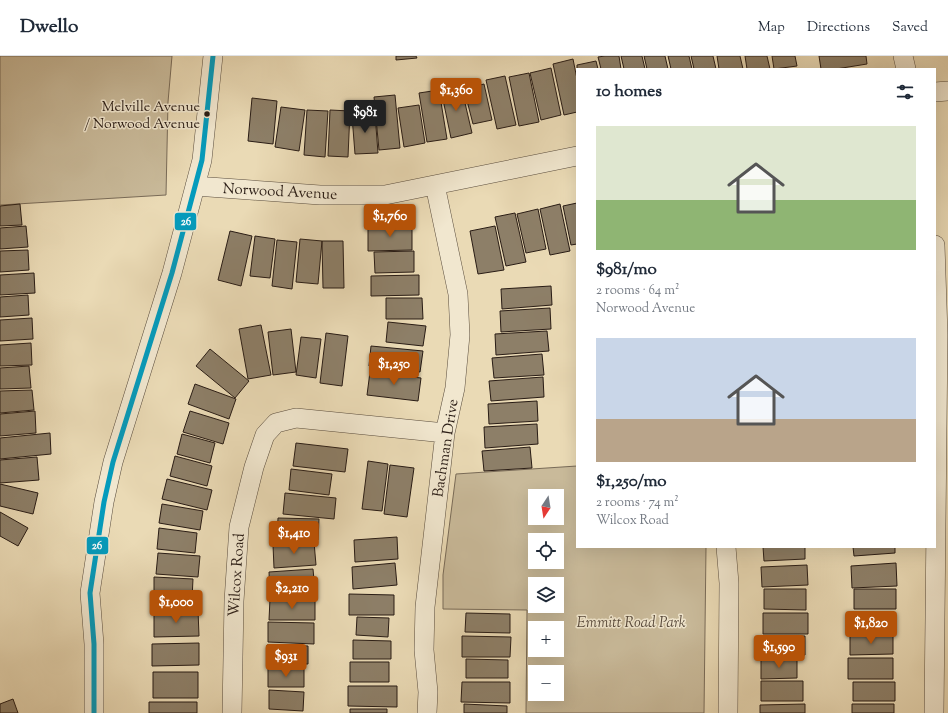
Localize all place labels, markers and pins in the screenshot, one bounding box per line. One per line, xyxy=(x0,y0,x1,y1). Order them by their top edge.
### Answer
pin: $1,360 xyxy=(423,78,489,112)
place label: Melville Avenue / Norwood Avenue xyxy=(84,98,200,135)
pin: $981 xyxy=(341,100,389,134)
marker: Melville Avenue / Norwood Avenue xyxy=(202,109,212,119)
pin: $1,760 xyxy=(357,204,423,238)
pin: $1,250 xyxy=(361,352,427,386)
pin: $1,410 xyxy=(261,521,327,555)
pin: $2,210 xyxy=(259,576,325,610)
pin: $1,000 xyxy=(143,590,209,624)
pin: $1,820 xyxy=(838,611,904,645)
pin: $1,590 xyxy=(746,635,812,669)
pin: $931 xyxy=(262,644,310,678)

